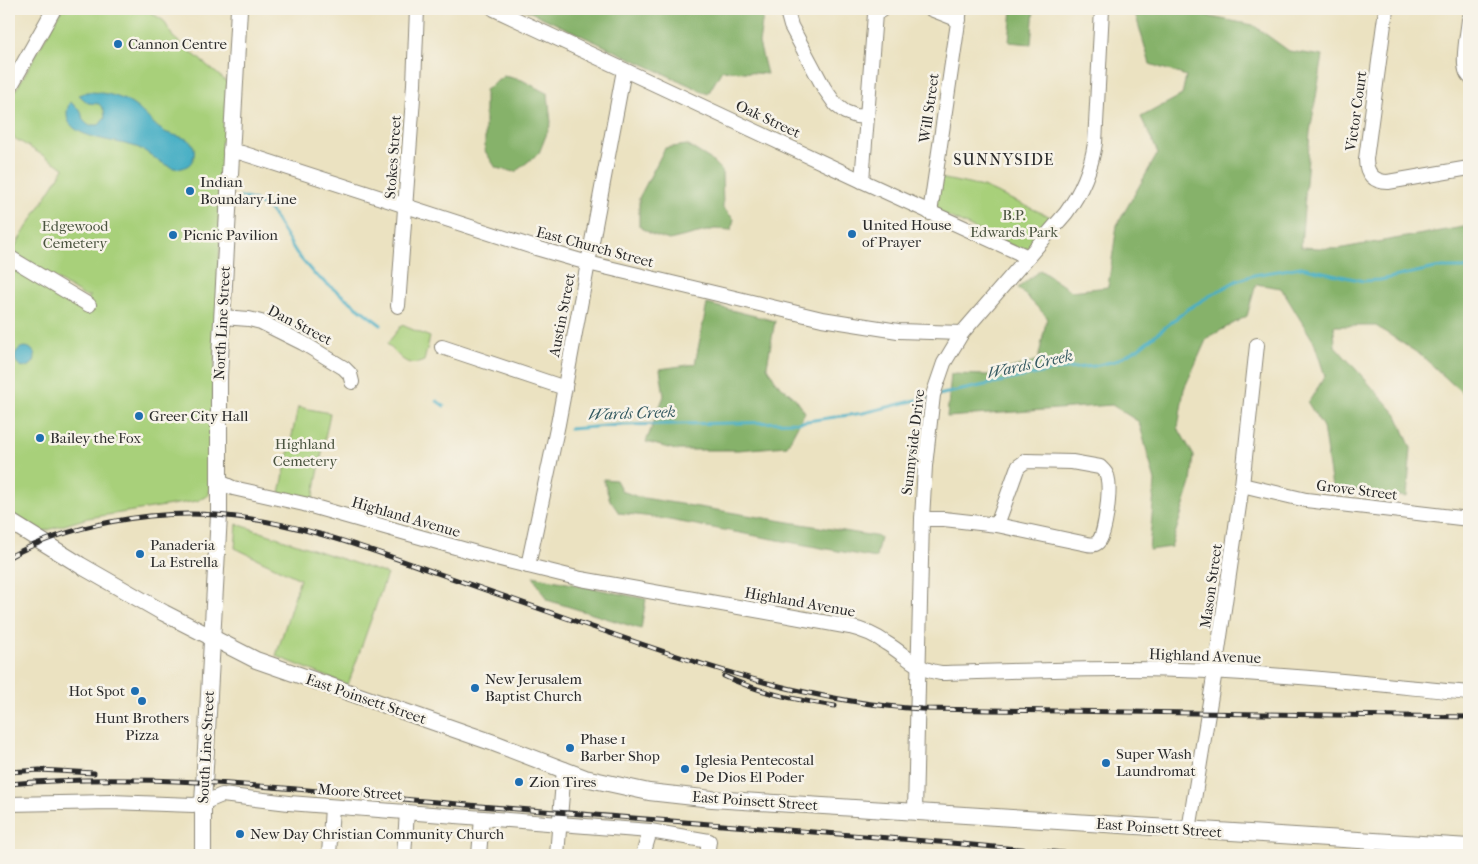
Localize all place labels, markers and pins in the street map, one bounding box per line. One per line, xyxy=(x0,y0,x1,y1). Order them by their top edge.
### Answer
place label: Cannon Centre xyxy=(128,35,228,53)
marker: Cannon Centre xyxy=(112,38,124,50)
place label: Indian Boundary Line xyxy=(200,173,297,208)
marker: Indian Boundary Line xyxy=(184,185,196,197)
place label: United House of Prayer xyxy=(862,216,952,251)
place label: Picnic Pavilion xyxy=(183,226,278,244)
marker: United House of Prayer xyxy=(846,228,858,240)
marker: Picnic Pavilion xyxy=(167,229,179,241)
place label: Greer City Hall xyxy=(149,407,248,425)
marker: Greer City Hall xyxy=(133,410,145,422)
place label: Bailey the Fox xyxy=(50,429,141,447)
marker: Bailey the Fox xyxy=(34,432,46,444)
place label: Panaderia La Estrella xyxy=(150,536,219,571)
marker: Panaderia La Estrella xyxy=(134,548,146,560)
place label: New Jerusalem Baptist Church xyxy=(485,670,582,705)
place label: Hot Spot xyxy=(68,682,126,700)
marker: New Jerusalem Baptist Church xyxy=(469,682,481,694)
marker: Hot Spot xyxy=(129,685,141,697)
marker: Hunt Brothers Pizza xyxy=(136,695,148,707)
place label: Hunt Brothers Pizza xyxy=(95,709,189,744)
place label: Phase 1 Barber Shop xyxy=(580,730,660,765)
marker: Phase 1 Barber Shop xyxy=(564,742,576,754)
place label: Super Wash Laundromat xyxy=(1116,745,1197,780)
place label: Iglesia Pentecostal De Dios El Poder xyxy=(695,751,814,786)
marker: Super Wash Laundromat xyxy=(1100,757,1112,769)
marker: Iglesia Pentecostal De Dios El Poder xyxy=(679,763,691,775)
place label: Zion Tires xyxy=(529,773,597,791)
marker: Zion Tires xyxy=(513,776,525,788)
place label: New Day Christian Community Church xyxy=(250,825,505,843)
marker: New Day Christian Community Church xyxy=(234,828,246,840)

